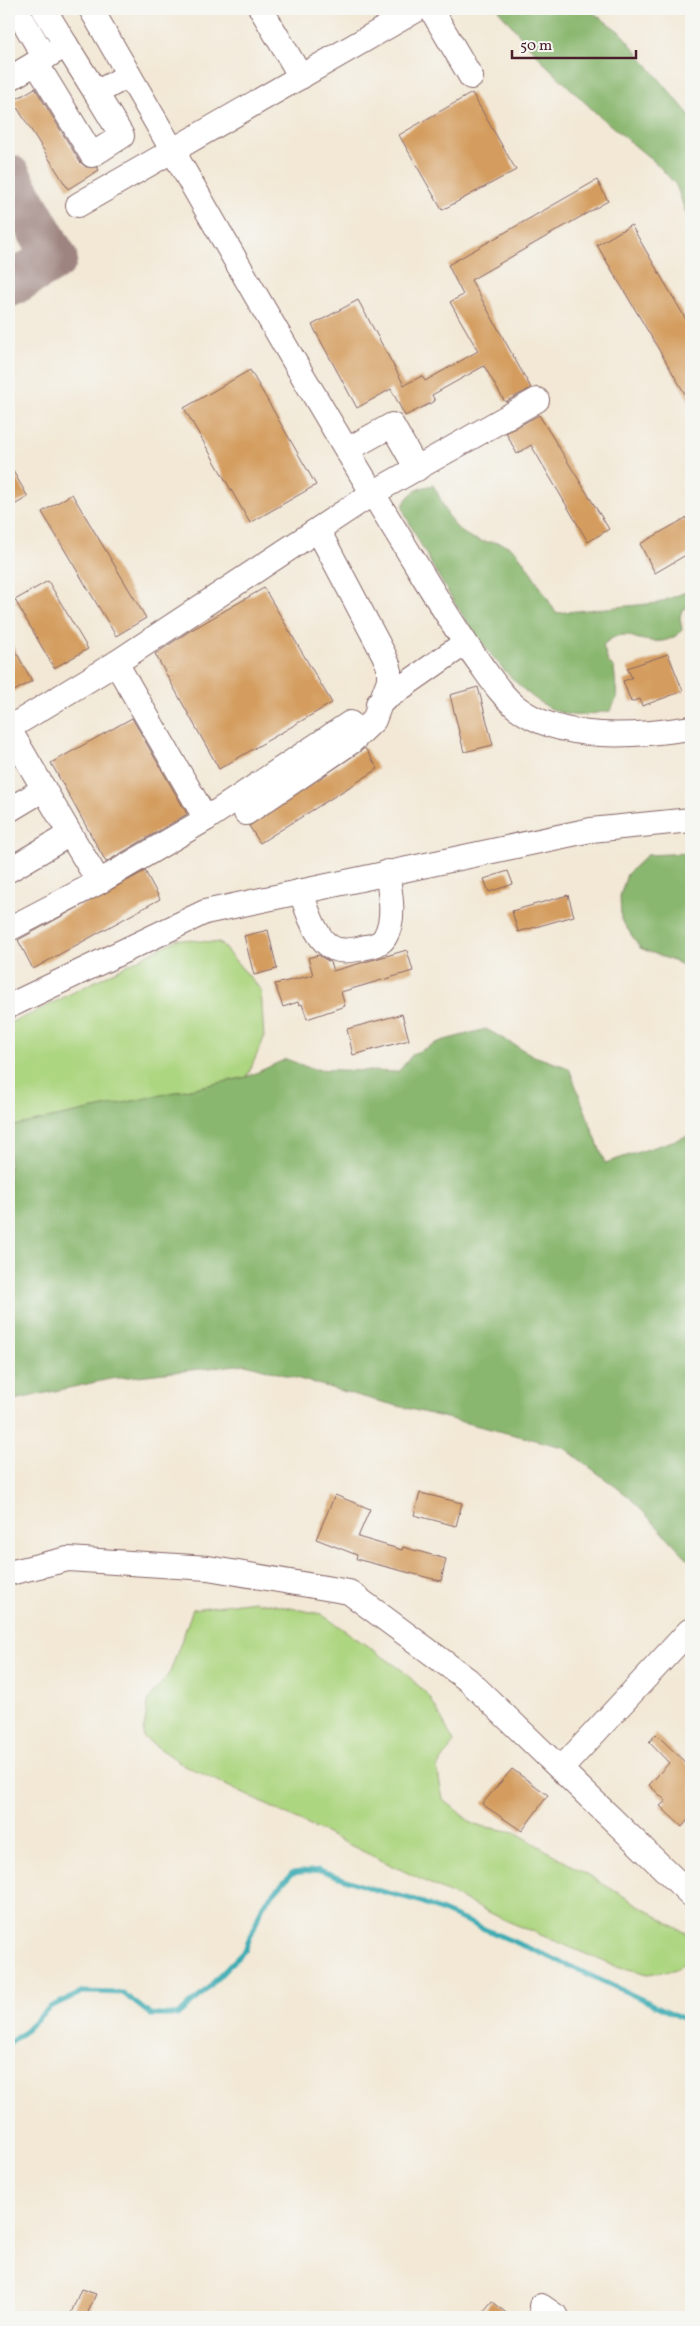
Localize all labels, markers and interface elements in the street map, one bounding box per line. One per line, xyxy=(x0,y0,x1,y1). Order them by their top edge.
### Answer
scale bar xyxy=(512,28,636,60)
text: 50 m xyxy=(520,36,552,57)

